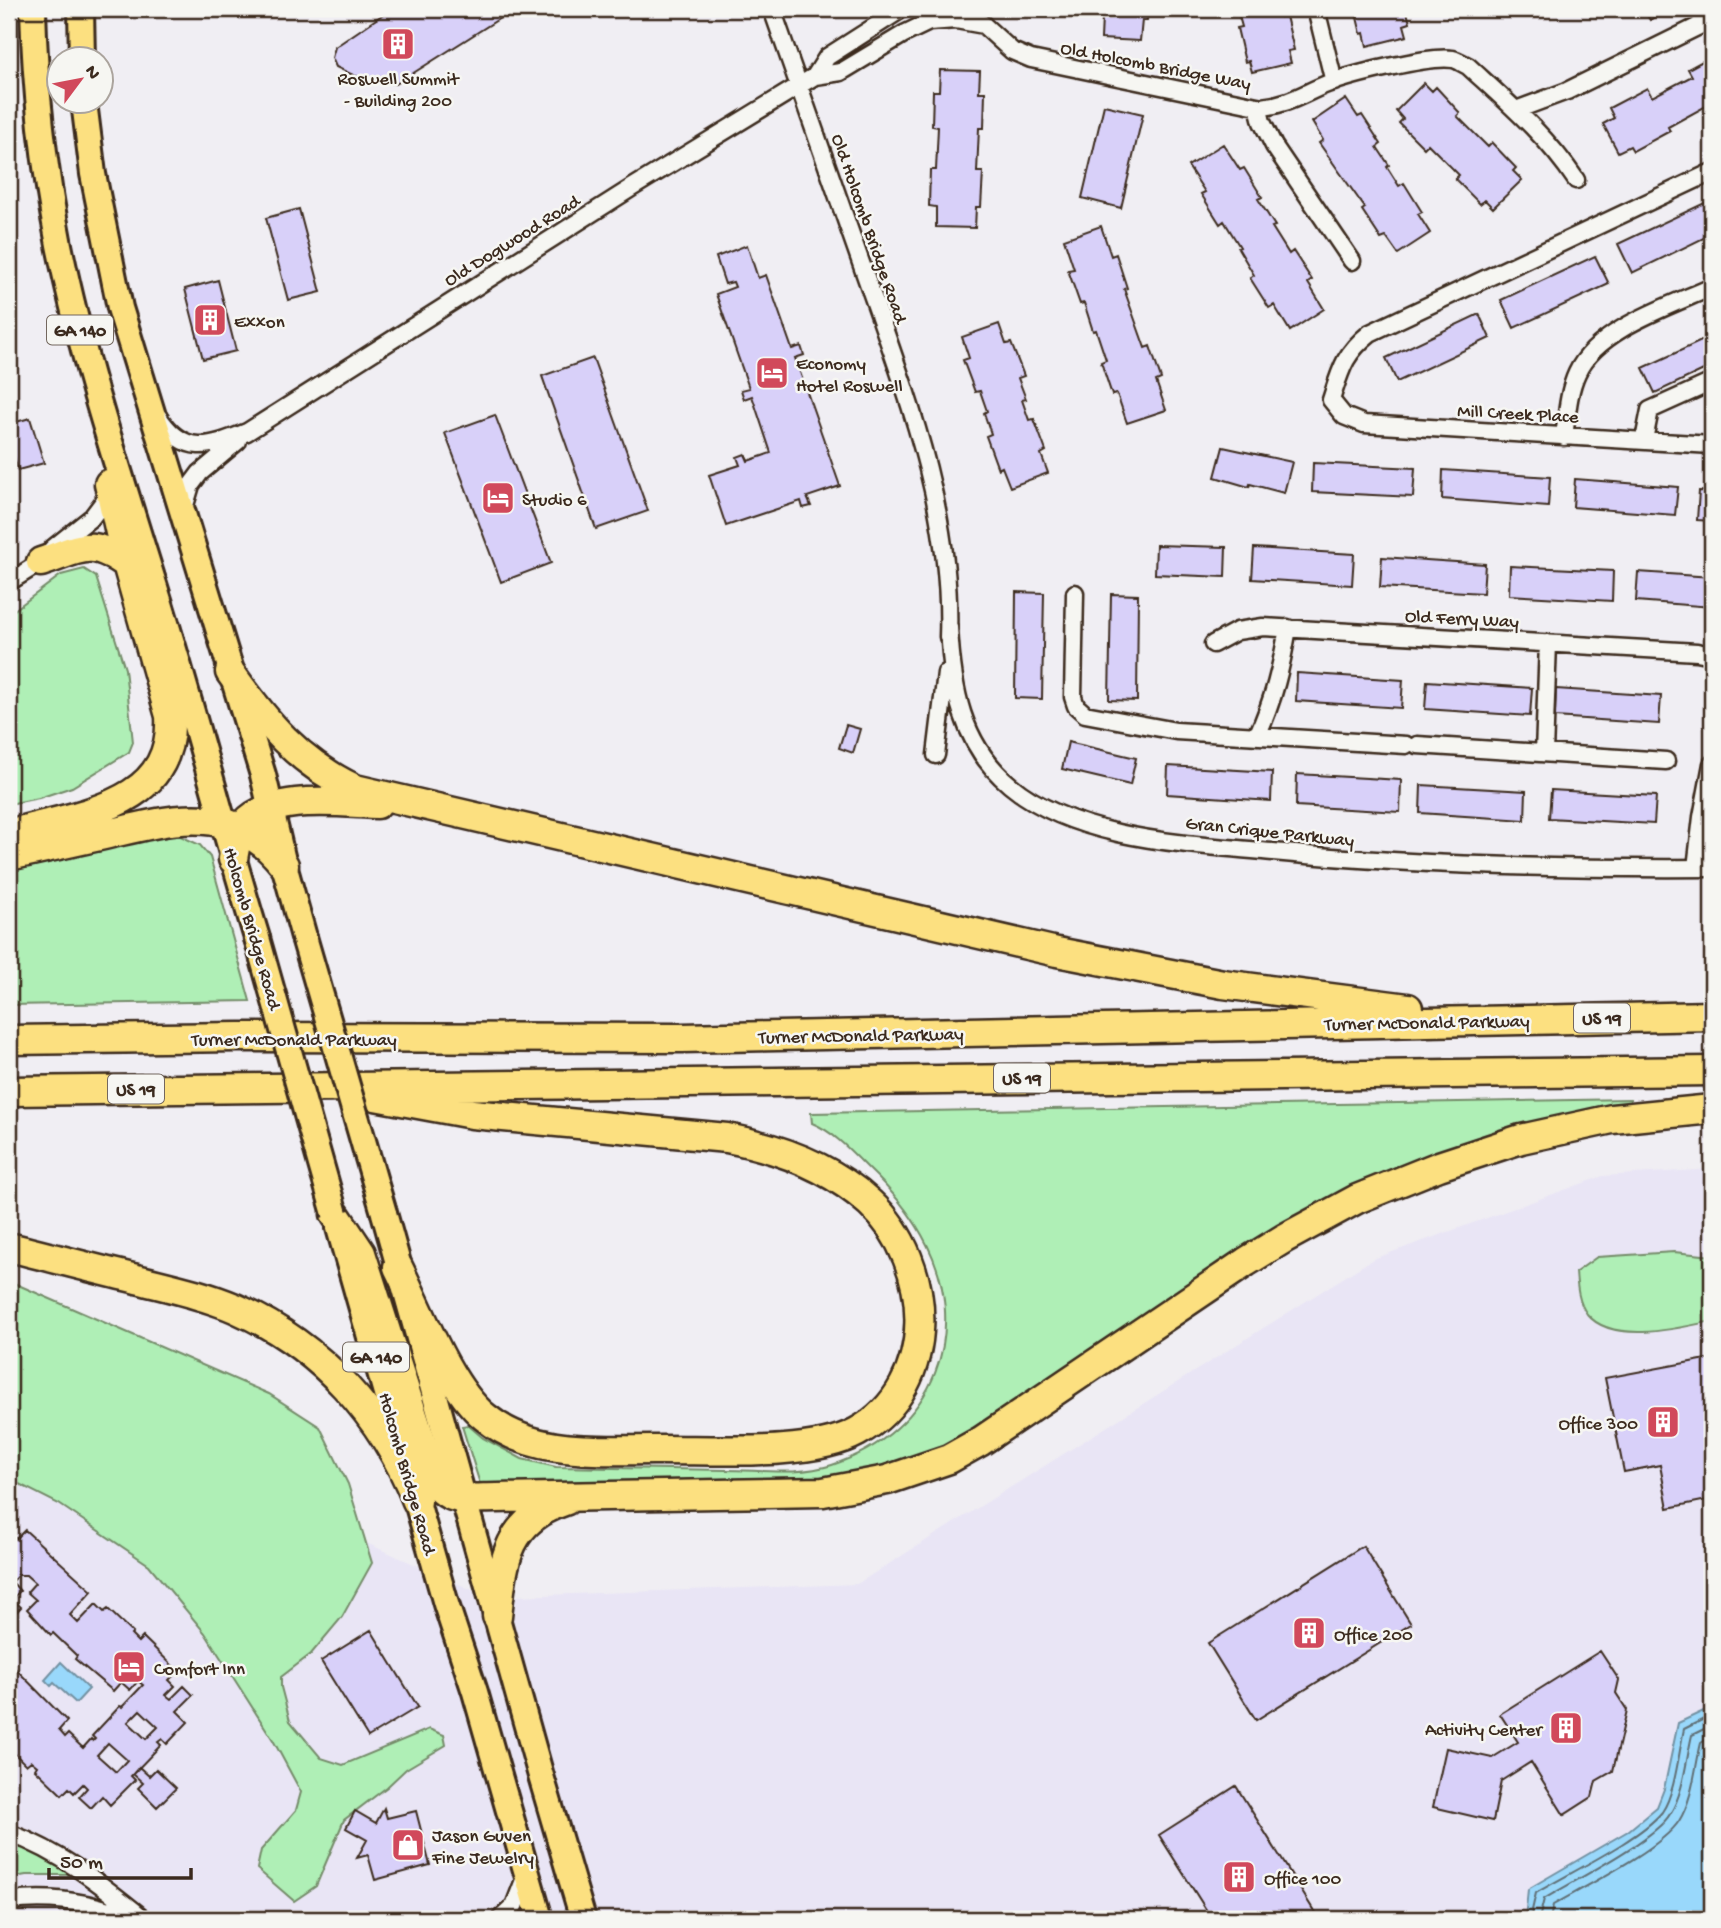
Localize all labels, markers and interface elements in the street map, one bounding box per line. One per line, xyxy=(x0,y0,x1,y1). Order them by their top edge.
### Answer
building icon: Roswell Summit - Building 200 xyxy=(379,25,417,63)
street label: Old Holcomb Bridge Way xyxy=(1058,38,1253,97)
north arrow xyxy=(46,46,116,116)
text: N xyxy=(78,61,104,84)
place label: Roswell Summit - Building 200 xyxy=(338,69,461,114)
street label: Old Holcomb Bridge Road xyxy=(824,131,912,329)
street label: Old Dogwood Road xyxy=(441,190,587,293)
building icon: Exxon xyxy=(191,301,229,339)
place label: Exxon xyxy=(234,312,285,335)
road number: GA 140 xyxy=(47,316,113,344)
hotel icon: Economy Hotel Roswell xyxy=(753,354,791,392)
place label: Economy Hotel Roswell xyxy=(796,354,903,399)
street label: Mill Creek Place xyxy=(1457,401,1579,430)
hotel icon: Studio 6 xyxy=(479,479,517,517)
place label: Studio 6 xyxy=(522,490,587,513)
street label: Old Ferry Way xyxy=(1404,606,1520,635)
street label: Gran Crique Parkway xyxy=(1184,813,1356,854)
street label: Holcomb Bridge Road xyxy=(216,845,285,1014)
road number: US 19 xyxy=(1574,1003,1630,1032)
street label: Turner McDonald Parkway xyxy=(1323,1011,1530,1038)
street label: Turner McDonald Parkway xyxy=(757,1024,964,1051)
street label: Turner McDonald Parkway xyxy=(190,1030,397,1053)
road number: US 19 xyxy=(994,1064,1050,1092)
road number: US 19 xyxy=(108,1074,164,1104)
road number: GA 140 xyxy=(343,1342,409,1372)
street label: Holcomb Bridge Road xyxy=(371,1390,440,1559)
building icon: Office 300 xyxy=(1644,1403,1682,1441)
place label: Office 300 xyxy=(1559,1414,1638,1437)
building icon: Office 200 xyxy=(1290,1614,1328,1652)
place label: Office 200 xyxy=(1334,1625,1413,1648)
hotel icon: Comfort Inn xyxy=(110,1648,148,1686)
place label: Comfort Inn xyxy=(154,1659,245,1682)
building icon: Activity Center xyxy=(1547,1709,1585,1747)
place label: Activity Center xyxy=(1425,1720,1544,1743)
shop icon: Jason Guven Fine Jewelry xyxy=(389,1826,427,1864)
place label: Jason Guven Fine Jewelry xyxy=(431,1826,534,1871)
scale bar xyxy=(49,1837,191,1881)
text: 50 m xyxy=(60,1852,103,1877)
building icon: Office 100 xyxy=(1220,1858,1258,1896)
place label: Office 100 xyxy=(1264,1869,1341,1892)

